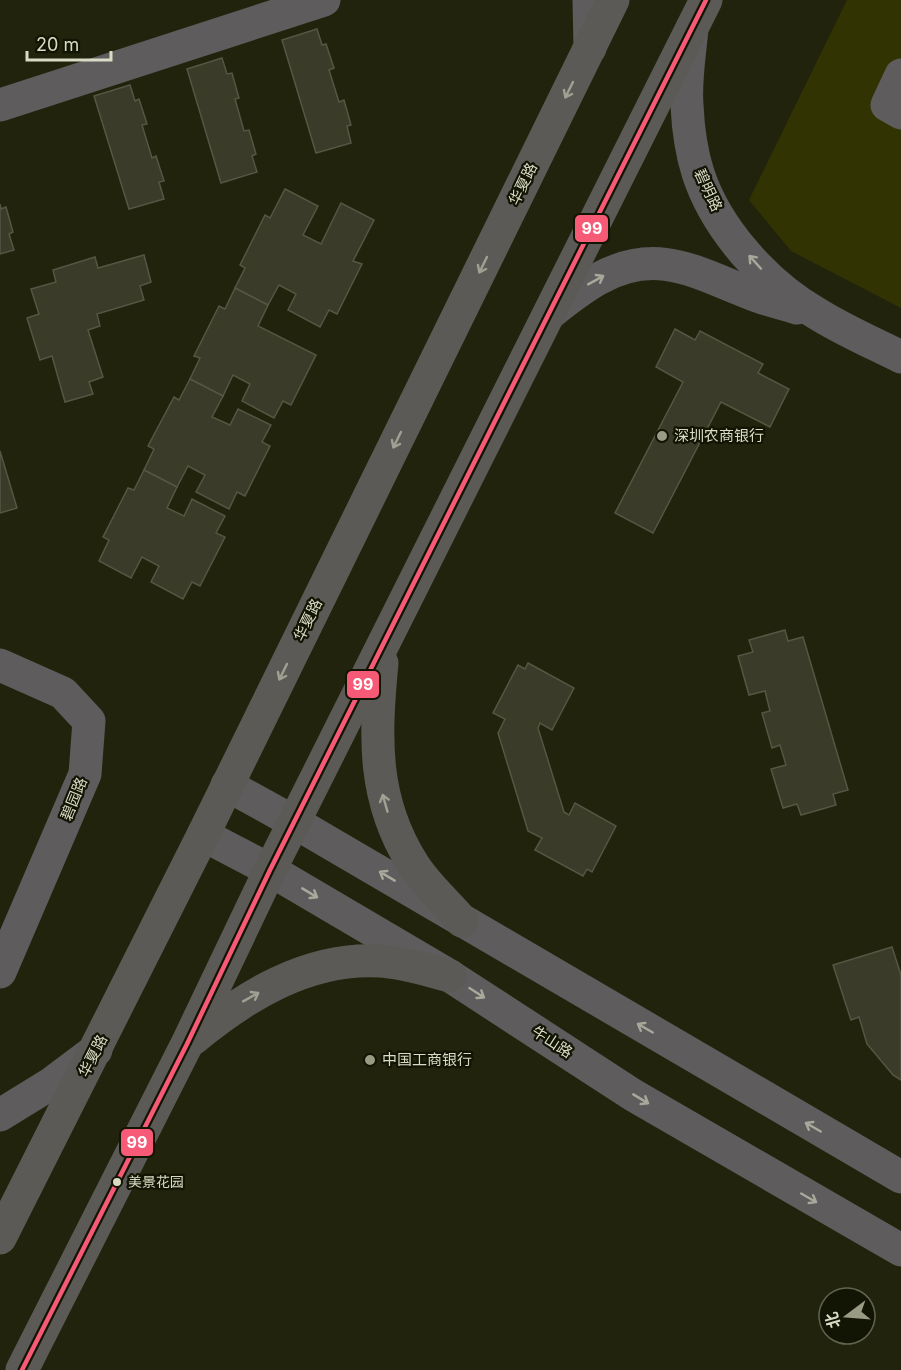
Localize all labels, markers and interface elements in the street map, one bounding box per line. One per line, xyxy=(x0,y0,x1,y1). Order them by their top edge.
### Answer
scale bar xyxy=(27,24,111,62)
text: 20 m xyxy=(36,34,79,55)
one-way arrow xyxy=(563,81,574,99)
street label: 华夏路 xyxy=(504,159,541,208)
street label: 碧明路 xyxy=(690,165,727,214)
line badge: 99 xyxy=(574,214,609,243)
text: 99 xyxy=(582,218,602,238)
one-way arrow xyxy=(748,255,762,270)
one-way arrow xyxy=(476,256,488,274)
one-way arrow xyxy=(587,274,604,286)
place label: 深圳农商银行 xyxy=(674,426,764,445)
marker: 深圳农商银行 xyxy=(655,429,669,443)
one-way arrow xyxy=(390,431,402,449)
street label: 华夏路 xyxy=(289,595,326,644)
one-way arrow xyxy=(276,662,288,680)
line badge: 99 xyxy=(346,670,380,699)
text: 99 xyxy=(353,674,373,694)
street label: 碧园路 xyxy=(56,774,91,823)
one-way arrow xyxy=(379,794,390,813)
one-way arrow xyxy=(379,870,396,882)
one-way arrow xyxy=(301,887,318,899)
one-way arrow xyxy=(468,987,485,999)
one-way arrow xyxy=(241,991,259,1002)
street label: 牛山路 xyxy=(528,1021,576,1062)
one-way arrow xyxy=(637,1022,654,1034)
street label: 华夏路 xyxy=(74,1031,111,1080)
place label: 中国工商银行 xyxy=(382,1050,472,1069)
marker: 中国工商银行 xyxy=(363,1053,377,1067)
one-way arrow xyxy=(632,1093,649,1105)
one-way arrow xyxy=(805,1121,822,1133)
line badge: 99 xyxy=(120,1128,154,1157)
text: 99 xyxy=(127,1132,147,1152)
place label: 美景花园 xyxy=(128,1173,184,1190)
marker: 美景花园 xyxy=(111,1176,123,1188)
one-way arrow xyxy=(800,1192,817,1204)
north arrow xyxy=(817,1286,877,1346)
text: 北 xyxy=(821,1310,844,1331)

